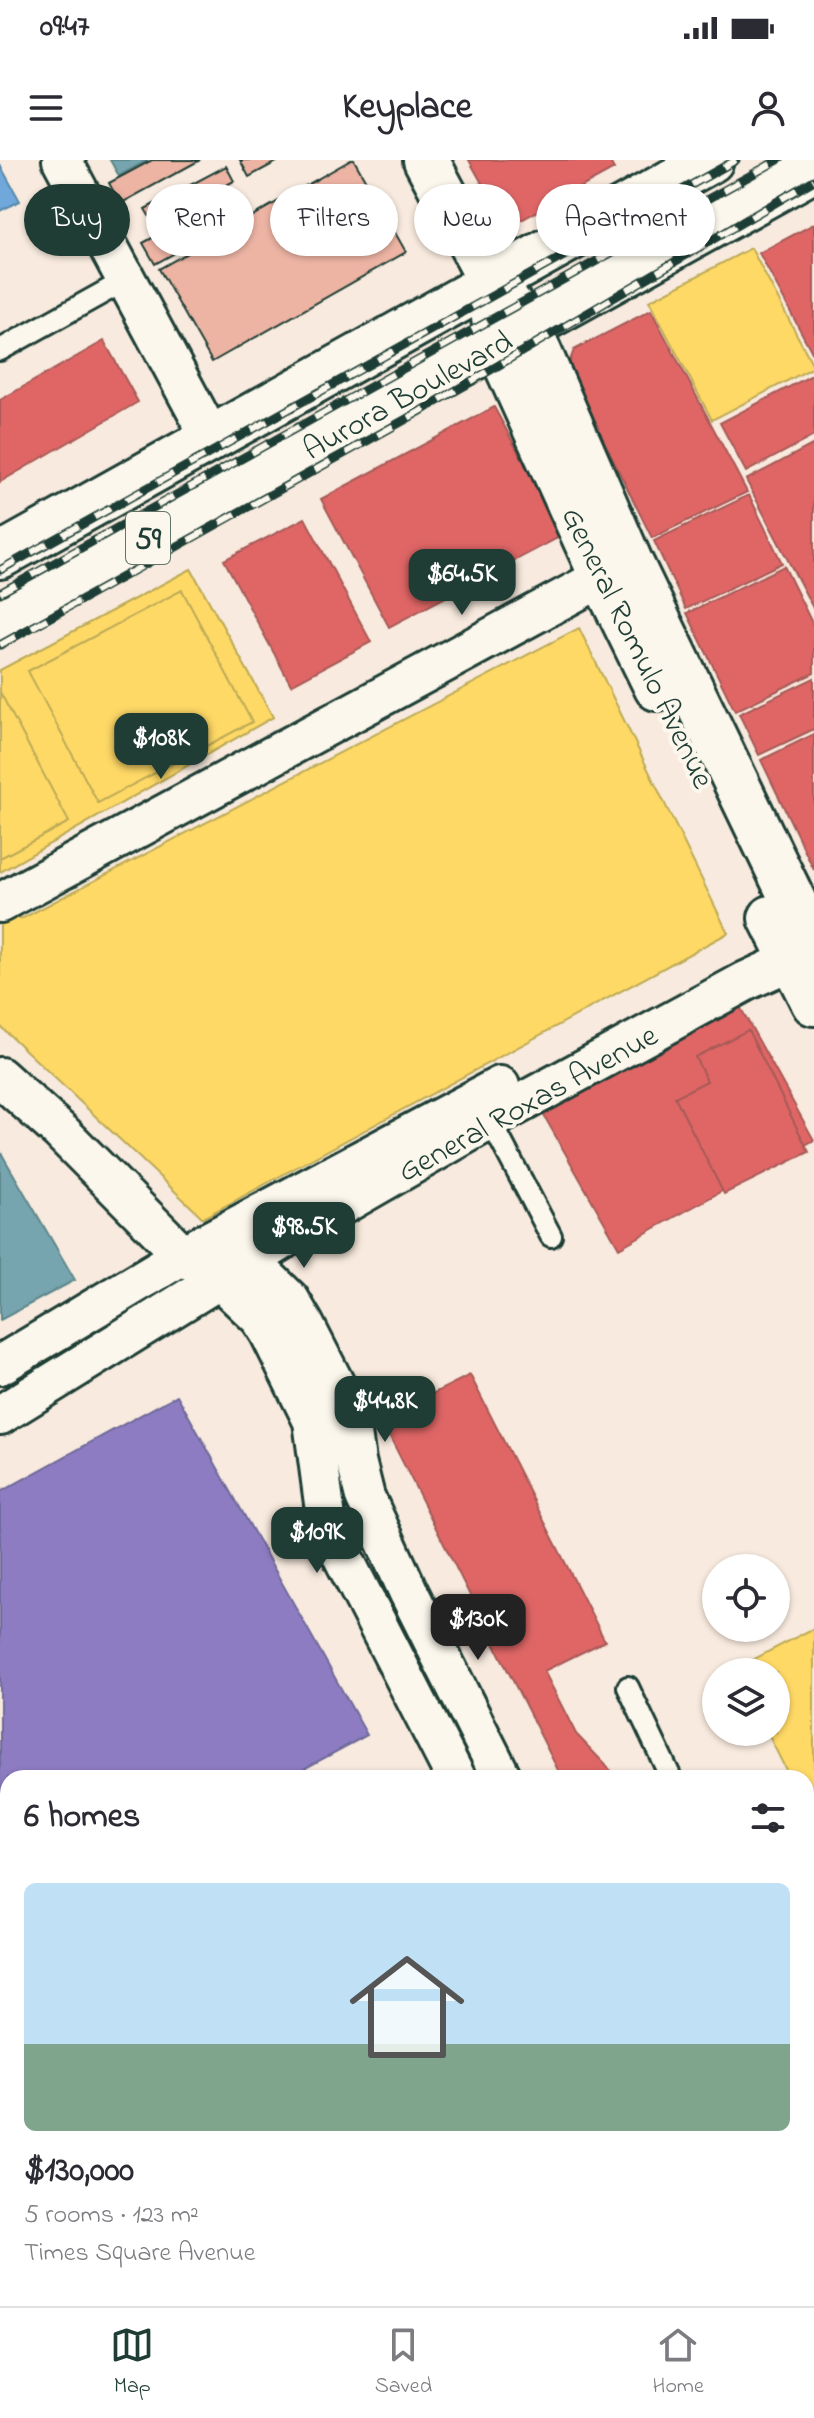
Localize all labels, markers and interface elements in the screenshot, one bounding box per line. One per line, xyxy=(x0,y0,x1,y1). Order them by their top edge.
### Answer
text: 09:47 xyxy=(40,6,89,50)
text: Keyplace xyxy=(342,82,472,135)
icon: menu xyxy=(24,86,68,130)
icon: person xyxy=(746,86,790,130)
chip: Buy xyxy=(24,184,130,256)
chip: Rent xyxy=(146,184,254,256)
chip: Filters xyxy=(270,184,398,256)
chip: New xyxy=(414,184,520,256)
chip: Apartment xyxy=(536,184,715,256)
street label: Aurora Boulevard xyxy=(295,320,522,474)
street label: General Romulo Avenue xyxy=(547,500,725,798)
road number: 59 xyxy=(126,512,170,564)
pin: $64.5K xyxy=(397,549,527,617)
text: $64.5K xyxy=(427,556,497,594)
pin: $108K xyxy=(105,713,217,781)
text: $108K xyxy=(132,720,190,758)
street label: General Roxas Avenue xyxy=(390,1014,668,1196)
pin: $98.5K xyxy=(239,1202,369,1270)
text: $98.5K xyxy=(271,1209,337,1247)
pin: $44.8K xyxy=(320,1376,450,1444)
text: $44.8K xyxy=(353,1383,417,1421)
pin: $109K xyxy=(261,1507,373,1575)
text: $109K xyxy=(289,1514,345,1552)
map controls xyxy=(702,1554,790,1746)
button: locate xyxy=(702,1554,790,1642)
pin: $130K xyxy=(422,1594,534,1662)
text: $130K xyxy=(449,1601,507,1639)
button: layers xyxy=(702,1658,790,1746)
text: 6 homes xyxy=(24,1793,140,1843)
icon: filters xyxy=(746,1796,790,1840)
icon: home xyxy=(335,1935,479,2079)
text: $130,000 xyxy=(24,2147,134,2197)
text: 5 rooms · 123 m² xyxy=(24,2197,199,2235)
text: Times Square Avenue xyxy=(24,2235,255,2273)
tab: Map xyxy=(110,2323,154,2403)
tab: Saved xyxy=(375,2323,432,2403)
tab: Home xyxy=(653,2323,704,2403)

